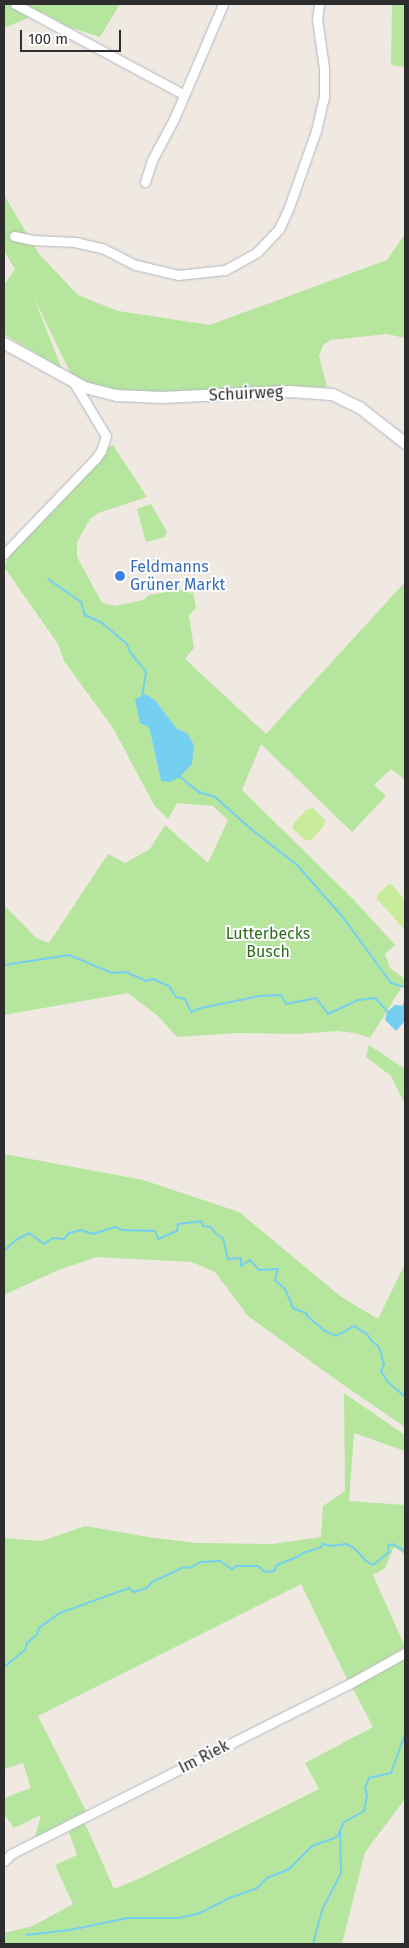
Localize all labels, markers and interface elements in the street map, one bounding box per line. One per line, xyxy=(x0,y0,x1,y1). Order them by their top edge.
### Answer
scale bar xyxy=(22,20,124,52)
text: 100 m xyxy=(28,30,68,48)
street label: Schuirweg xyxy=(208,382,284,406)
place label: Feldmanns Grüner Markt xyxy=(130,557,225,595)
marker: Feldmanns Grüner Markt xyxy=(114,570,126,582)
park label: Lutterbecks Busch xyxy=(226,924,310,962)
street label: Im Riek xyxy=(176,1736,232,1778)

